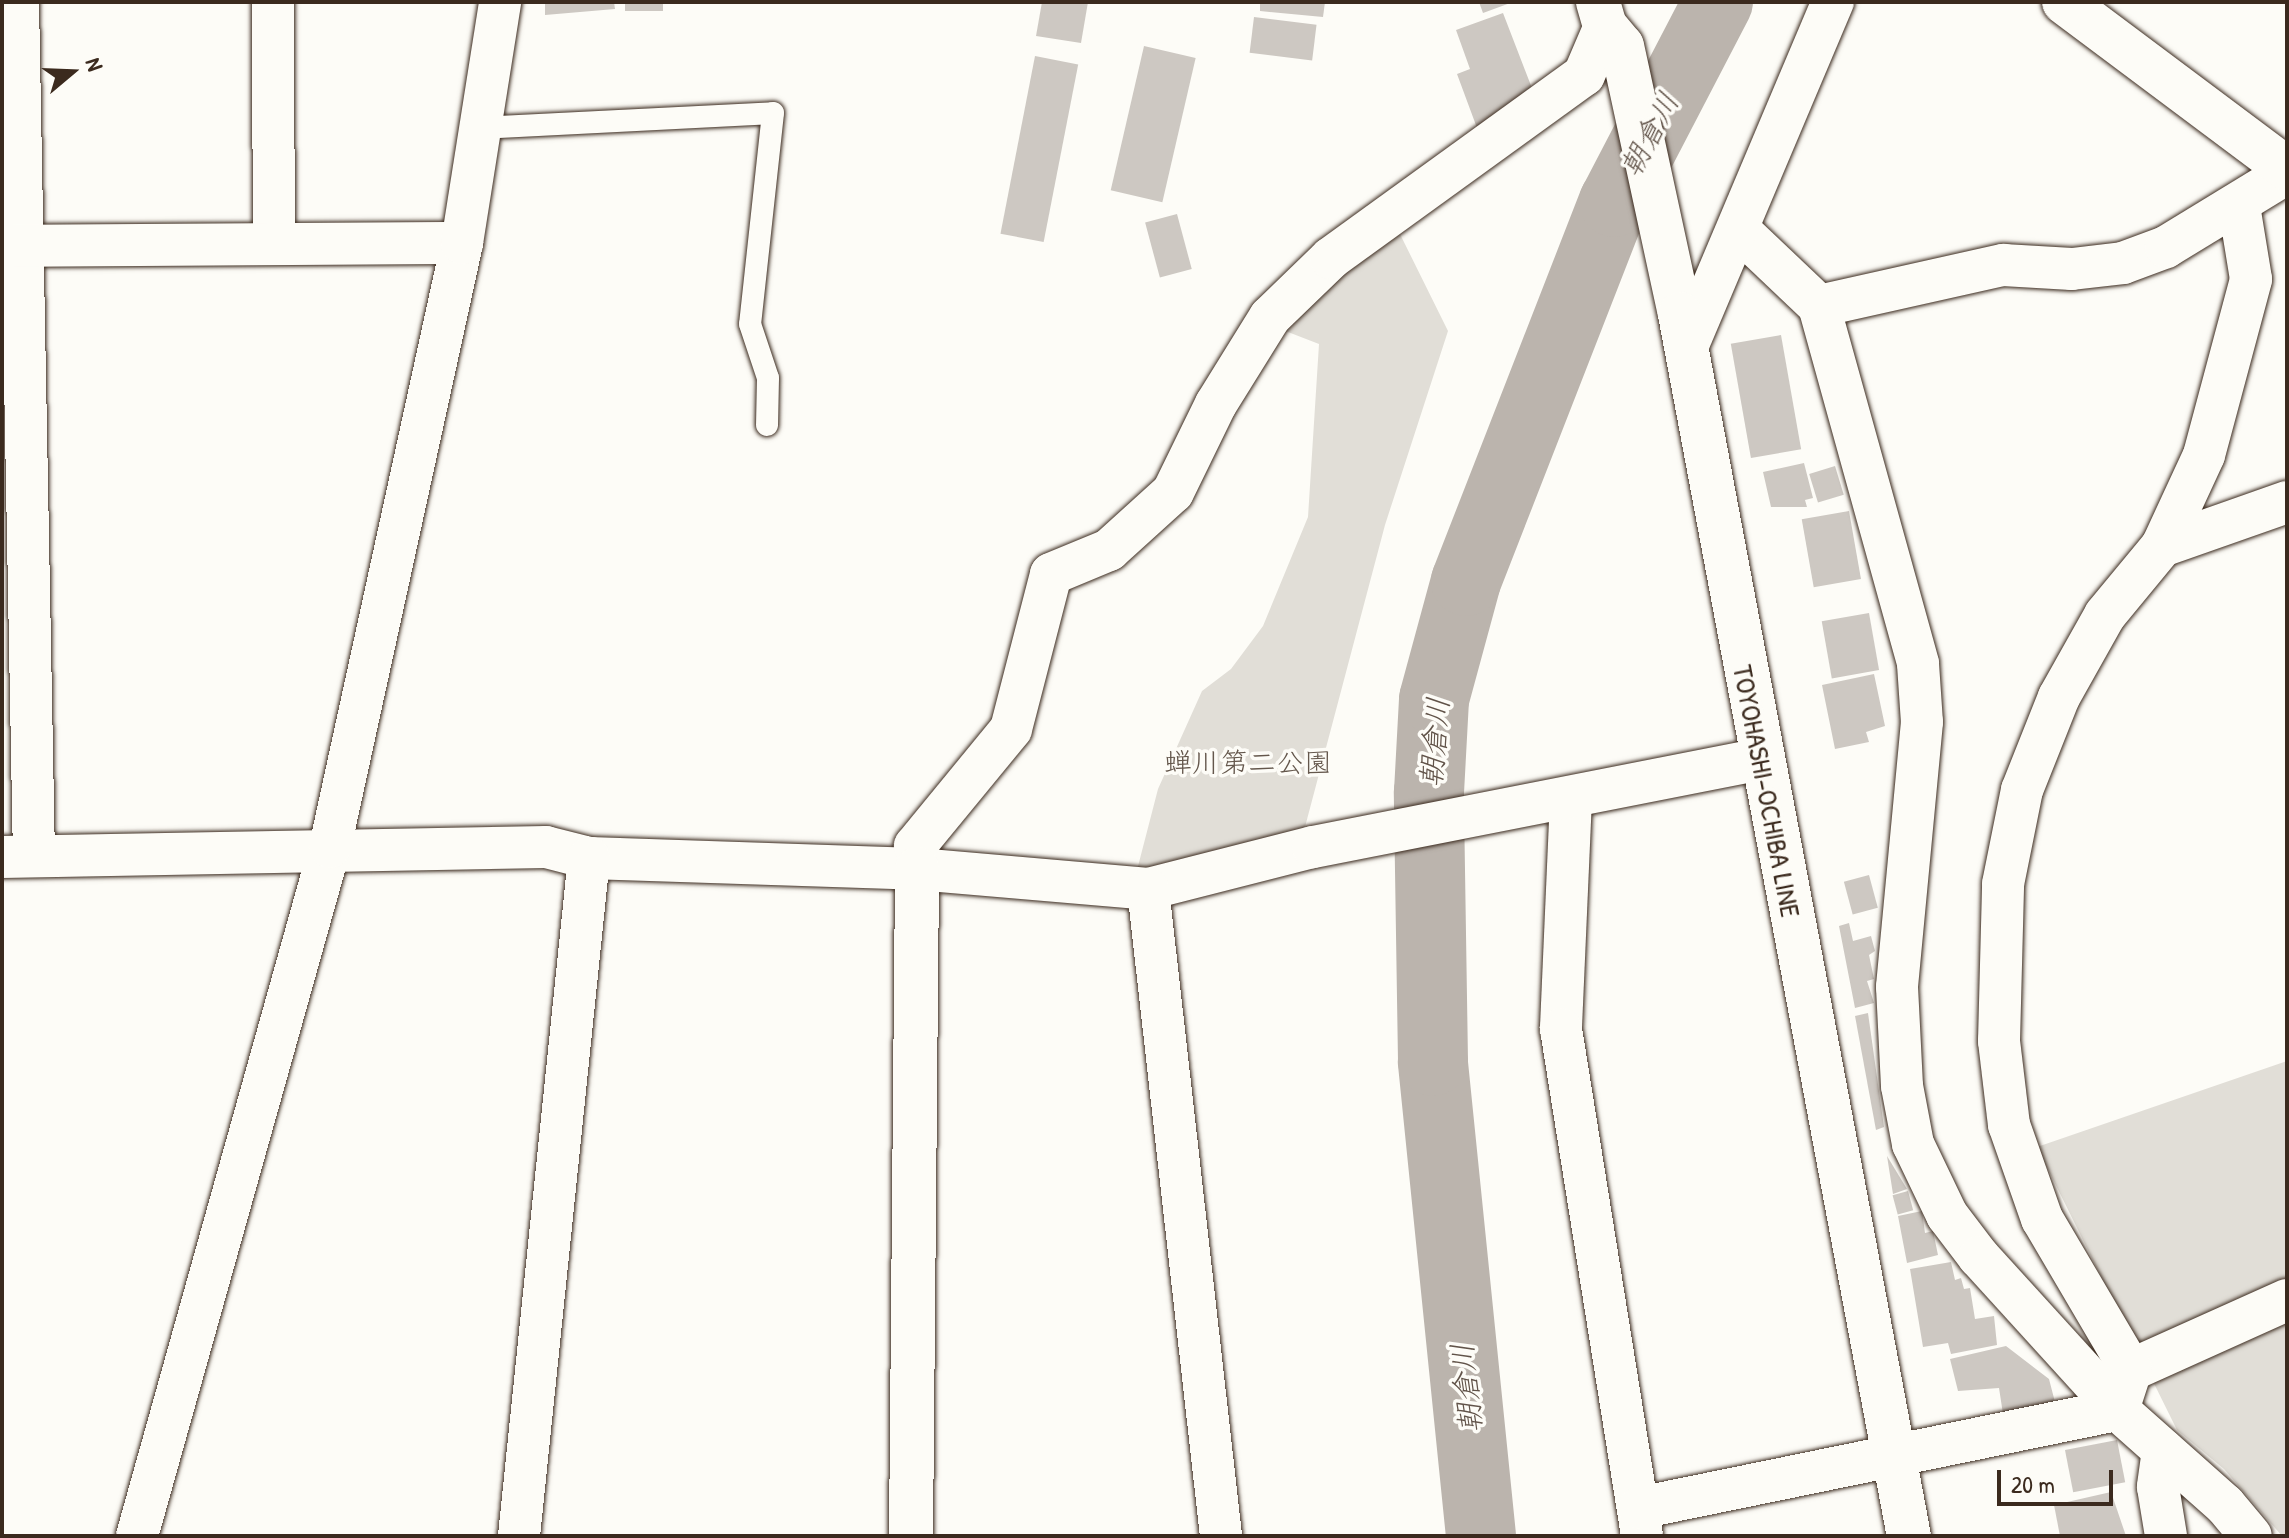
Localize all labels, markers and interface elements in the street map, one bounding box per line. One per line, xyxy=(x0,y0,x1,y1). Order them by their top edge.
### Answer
north arrow xyxy=(32,32,112,112)
text: N xyxy=(79,54,111,75)
water label: 朝倉川 xyxy=(1612,86,1686,182)
street label: TOYOHASHI-OCHIBA LINE xyxy=(1726,662,1808,920)
water label: 朝倉川 xyxy=(1412,696,1456,788)
park label: 蝉川第二公園 xyxy=(1164,745,1332,779)
water label: 朝倉川 xyxy=(1443,1341,1489,1435)
scale bar xyxy=(2001,1454,2117,1504)
text: 20 m xyxy=(2011,1468,2055,1500)

